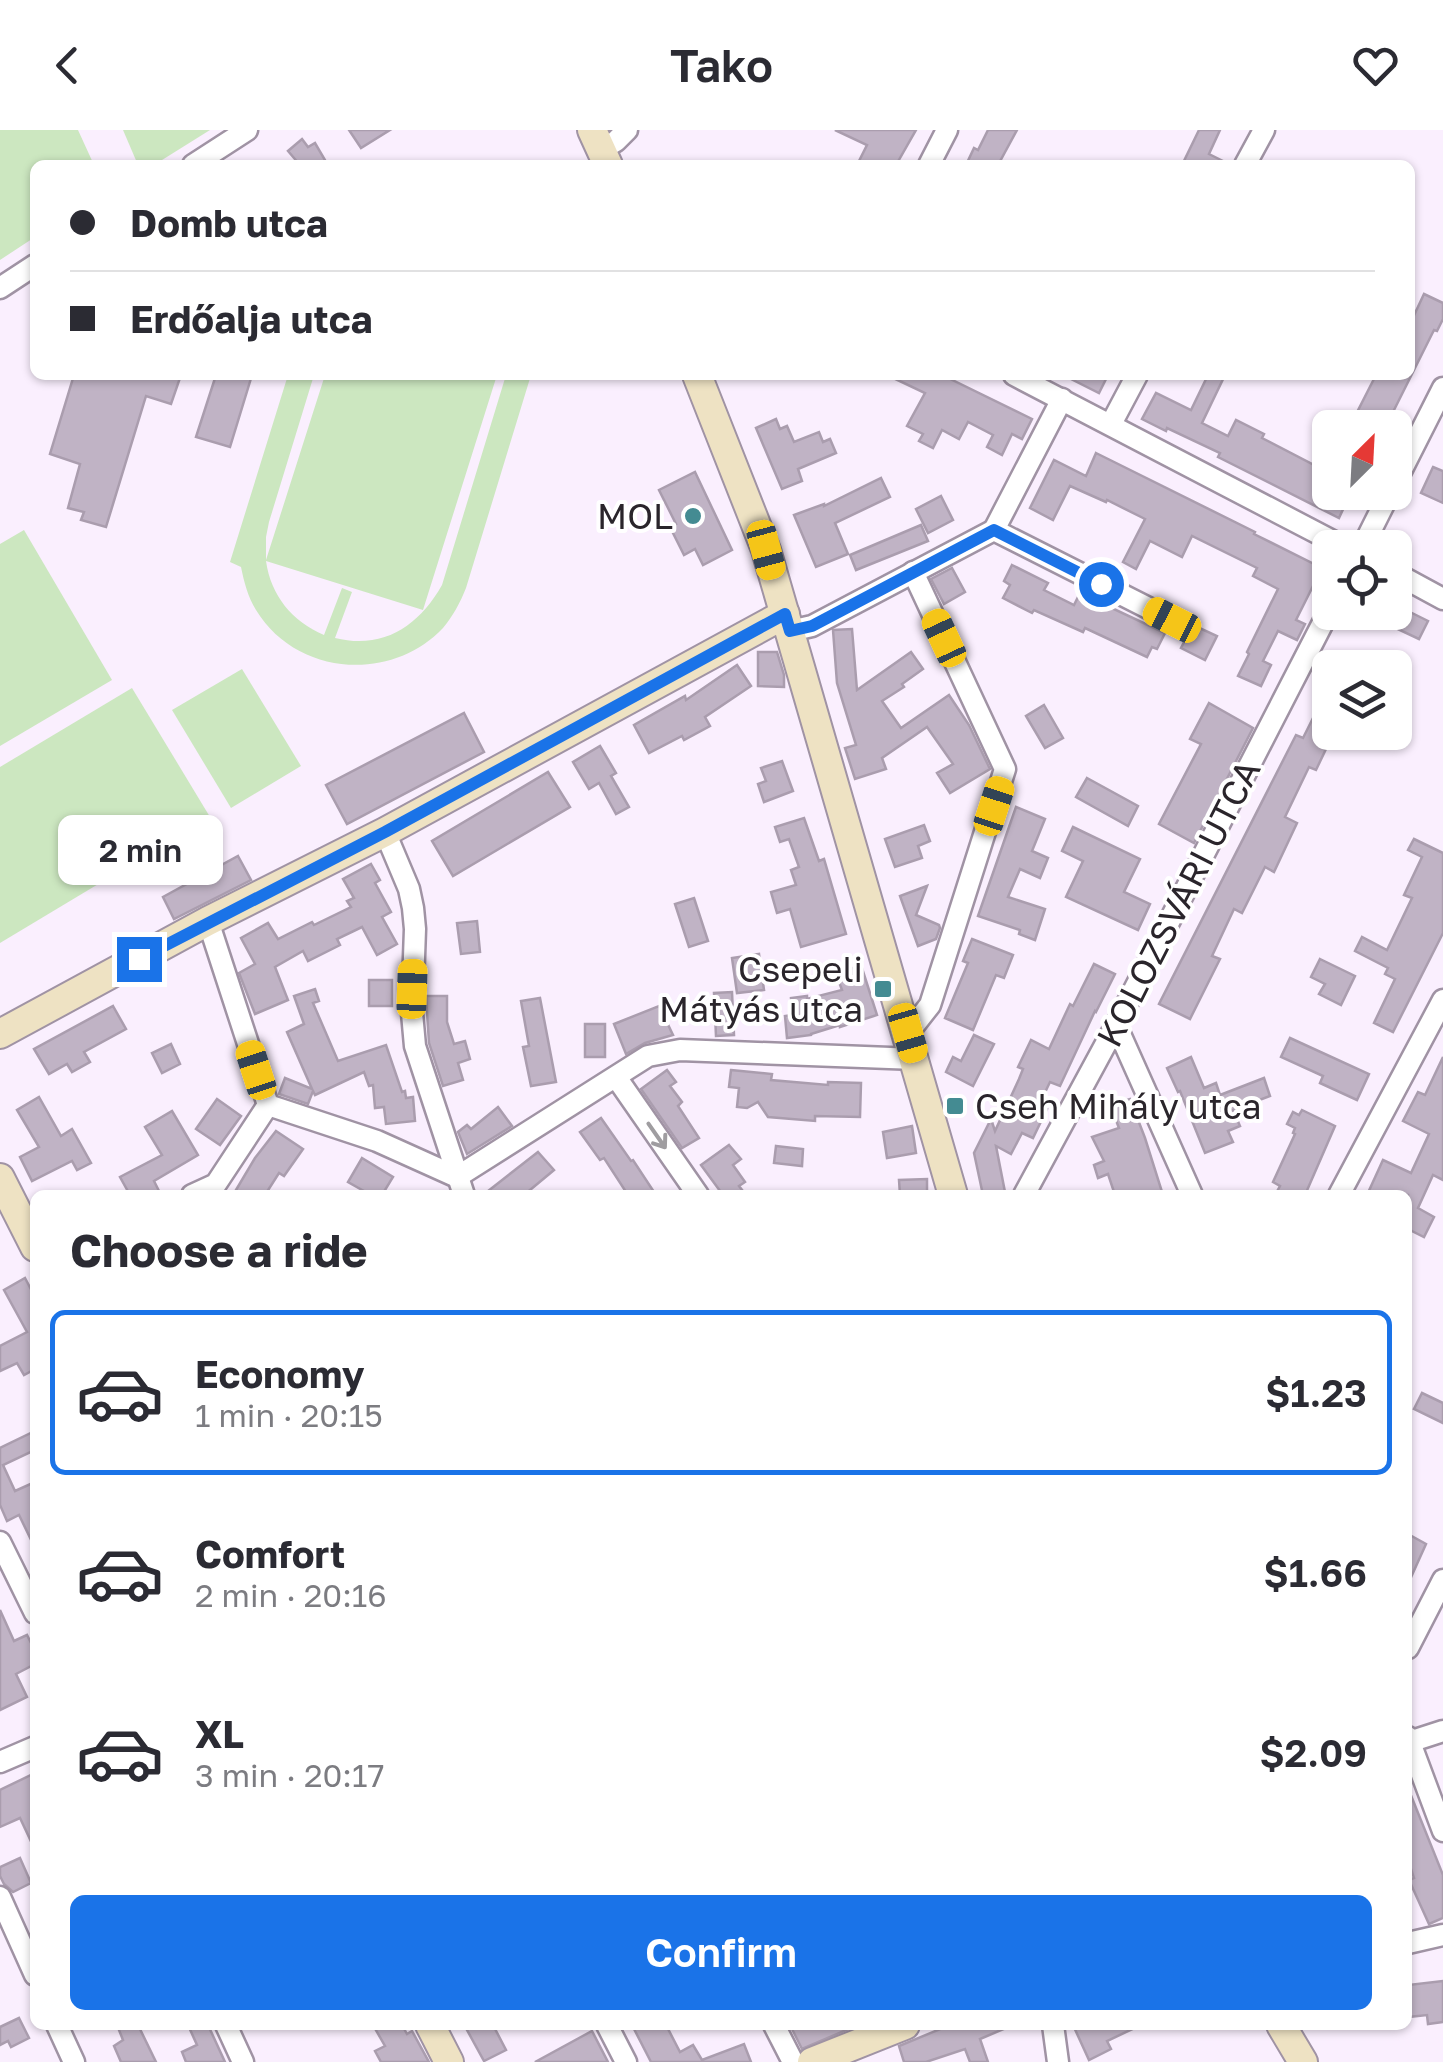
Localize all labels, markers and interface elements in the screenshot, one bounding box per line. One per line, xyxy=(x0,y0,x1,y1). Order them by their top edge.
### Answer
icon: back xyxy=(40,38,95,93)
text: Tako xyxy=(670,38,773,92)
icon: heart xyxy=(1348,38,1403,93)
text: Domb utca xyxy=(130,200,328,245)
text: Erdőalja utca xyxy=(130,296,373,341)
north arrow xyxy=(1312,410,1412,510)
map controls xyxy=(1312,410,1412,750)
place label: MOL xyxy=(597,495,673,537)
marker: MOL xyxy=(682,505,704,527)
car xyxy=(744,517,788,583)
button: locate xyxy=(1312,530,1412,630)
route start xyxy=(1079,562,1124,607)
car xyxy=(1138,593,1206,647)
car xyxy=(918,604,970,672)
button: layers xyxy=(1312,650,1412,750)
street label: KOLOZSVÁRI UTCA xyxy=(1088,753,1268,1053)
car xyxy=(970,773,1018,839)
callout: 2 min xyxy=(56,814,222,884)
text: 2 min xyxy=(99,831,182,869)
route end xyxy=(117,937,162,982)
place label: Csepeli Mátyás utca xyxy=(659,948,863,1030)
car xyxy=(396,958,428,1020)
marker: Csepeli Mátyás utca xyxy=(872,978,894,1000)
car xyxy=(885,1000,931,1066)
car xyxy=(232,1037,280,1103)
place label: Cseh Mihály utca xyxy=(975,1085,1262,1127)
marker: Cseh Mihály utca xyxy=(944,1095,966,1117)
one-way arrow xyxy=(646,1122,667,1149)
text: Choose a ride xyxy=(70,1223,368,1277)
icon: car xyxy=(75,1348,165,1438)
text: Economy xyxy=(195,1351,364,1396)
text: $1.23 xyxy=(1265,1370,1367,1415)
text: 1 min · 20:15 xyxy=(195,1396,383,1434)
icon: car xyxy=(75,1528,165,1618)
text: Comfort xyxy=(195,1531,345,1576)
text: $1.66 xyxy=(1264,1550,1367,1595)
text: 2 min · 20:16 xyxy=(195,1576,387,1614)
icon: car xyxy=(75,1708,165,1798)
text: XL xyxy=(195,1711,244,1756)
text: $2.09 xyxy=(1259,1730,1367,1775)
text: 3 min · 20:17 xyxy=(195,1756,384,1794)
button: Confirm xyxy=(70,1895,1372,2010)

